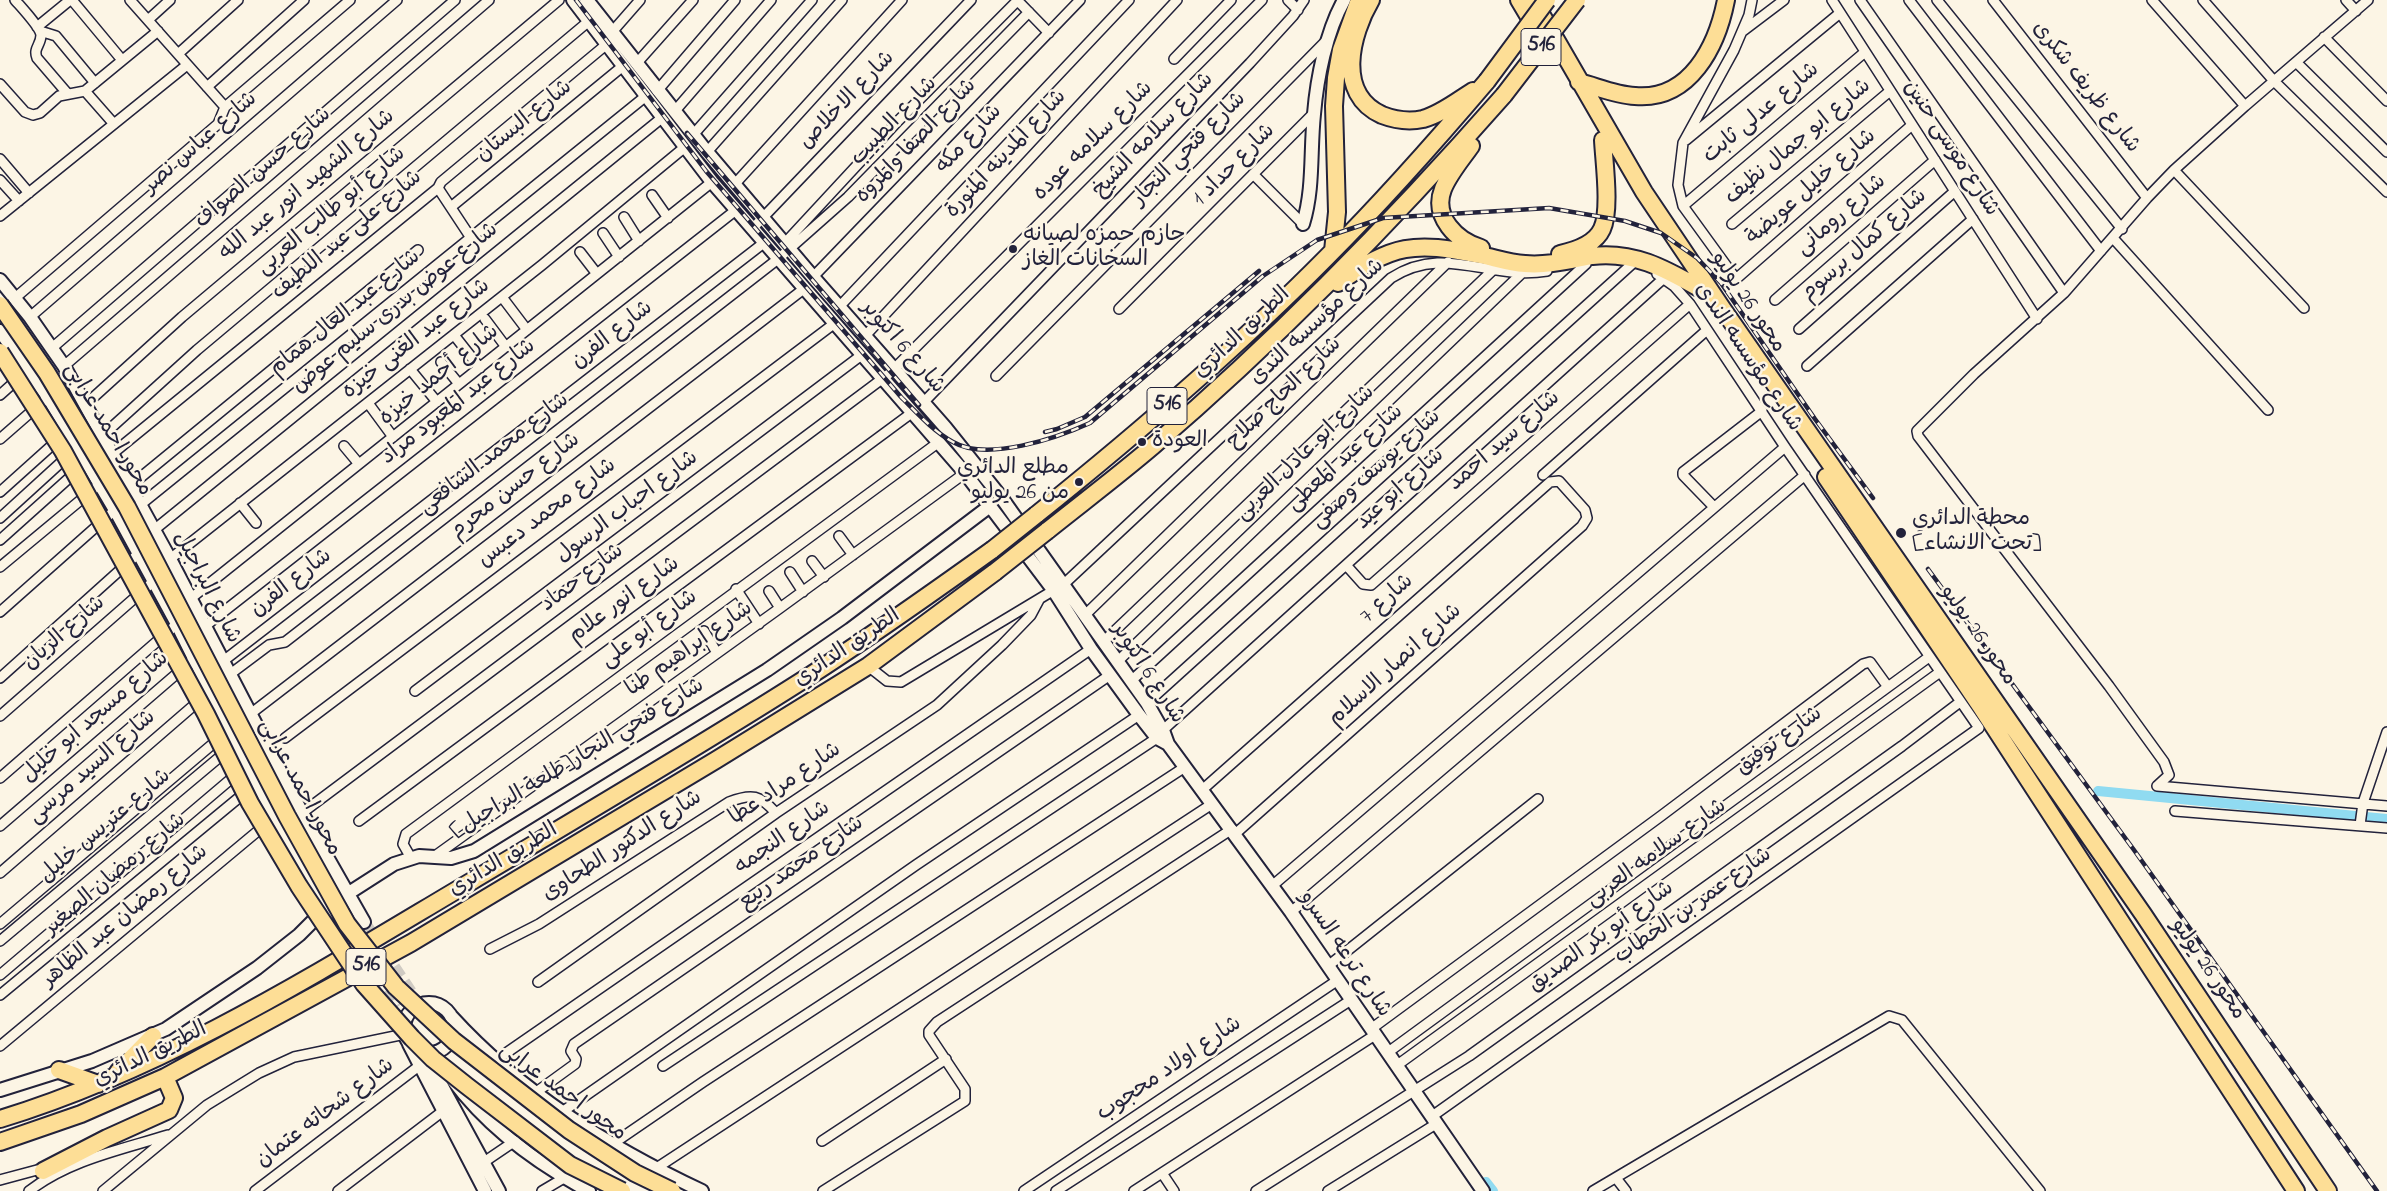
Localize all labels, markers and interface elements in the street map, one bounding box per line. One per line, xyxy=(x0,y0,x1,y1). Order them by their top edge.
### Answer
street label: شارع ظريف شكرى xyxy=(2025,17,2145,159)
road number: 516 xyxy=(1521,28,1561,66)
street label: شارع الاخلاص xyxy=(794,46,902,156)
street label: شارع عدلى ثابت xyxy=(1698,58,1826,170)
street label: شارع سلامه الشيخ xyxy=(1088,68,1220,204)
street label: شارع الطبيب xyxy=(846,72,944,172)
street label: شارع الصفا والمروه xyxy=(851,74,983,210)
street label: شارع ابو جمال نظيف xyxy=(1721,74,1877,212)
street label: شارع البستان xyxy=(471,75,579,169)
street label: شارع سلامه عوده xyxy=(1028,76,1160,208)
street label: شارع موسى حنين xyxy=(1896,76,2004,222)
street label: شارع المدينه المنورة xyxy=(941,85,1073,225)
street label: شارع عباس نصر xyxy=(138,87,264,201)
street label: شارع فتحي النجار xyxy=(1127,87,1253,213)
street label: شارع مكه xyxy=(931,100,1009,180)
street label: شارع حسن الصواف xyxy=(190,103,338,235)
street label: شارع الشهيد انور عبد الله xyxy=(215,105,401,267)
street label: شارع حداد 1 xyxy=(1188,119,1282,213)
street label: شارع خليل عويضة xyxy=(1741,124,1883,252)
street label: شارع أبو طالب العربى xyxy=(252,142,412,282)
street label: شارع على عبد اللطيف xyxy=(267,165,429,307)
street label: شارع رومانى xyxy=(1791,170,1893,262)
street label: شارع كمال برسوم xyxy=(1797,184,1933,308)
street label: شارع عوض بدرى سليم عوض xyxy=(288,218,504,400)
place label: حازم حمزه لصيانه السخانات الغاز xyxy=(1023,223,1186,274)
marker: حازم حمزه لصيانه السخانات الغاز xyxy=(1007,243,1019,255)
street label: شارع عبد العال همام xyxy=(265,245,427,383)
street label: محور 26 يوليو xyxy=(1703,247,1791,359)
street label: شارع مؤسسه الندى xyxy=(1245,254,1391,392)
street label: شارع عبد الغنى خيزه xyxy=(338,274,496,406)
street label: شارع مؤسسه الندى xyxy=(1687,278,1807,438)
street label: الطريق الدائري xyxy=(1189,283,1297,385)
street label: شارع الفرن xyxy=(567,296,659,376)
street label: شارع 6 اكتوبر xyxy=(854,296,950,400)
street label: شارع أحمد خيزه xyxy=(375,320,505,432)
street label: شارع الحاج صلاح xyxy=(1222,332,1348,456)
street label: شارع عبد المعبود مراد xyxy=(376,334,542,472)
street label: محور احمد عرابى xyxy=(57,358,157,502)
street label: شارع ابو عادل العربى xyxy=(1231,381,1381,527)
street label: شارع سيد احمد xyxy=(1443,386,1567,498)
street label: شارع محمد الشافعى xyxy=(415,388,575,522)
road number: 516 xyxy=(1147,388,1187,424)
street label: شارع عبد المعطى xyxy=(1282,400,1410,518)
street label: شارع يوسف وصفى xyxy=(1307,405,1447,535)
street label: شارع حسن محرم xyxy=(446,428,586,546)
place label: العودة xyxy=(1152,429,1207,455)
marker: العودة xyxy=(1136,436,1148,448)
street label: شارع ابو عيد xyxy=(1351,443,1451,537)
street label: شارع احباب الرسول xyxy=(552,446,704,570)
street label: شارع محمد دعبس xyxy=(474,453,622,575)
place label: مطلع الدائري من 26 يوليو xyxy=(957,456,1069,508)
marker: مطلع الدائري من 26 يوليو xyxy=(1073,476,1085,488)
place label: محطة الدائري [تحت الانشاء] xyxy=(1912,507,2042,558)
marker: محطة الدائري [تحت الانشاء] xyxy=(1894,526,1908,540)
street label: شارع البراجيل xyxy=(166,527,246,649)
street label: شارع حماد xyxy=(536,539,630,619)
street label: شارع الفرن xyxy=(246,544,338,624)
street label: شارع انور علام xyxy=(564,552,686,650)
street label: شارع 7 xyxy=(1356,569,1420,631)
street label: محور 26 يوليو xyxy=(1933,581,2021,691)
street label: شارع أبو على xyxy=(596,585,704,675)
street label: شارع الريان xyxy=(18,591,112,677)
street label: شارع ابراهيم طنا xyxy=(621,596,759,704)
street label: شارع انصار الاسلام xyxy=(1324,599,1468,733)
street label: الطريق الدائري xyxy=(790,604,906,694)
street label: شارع 6 اكتوبر xyxy=(1105,619,1189,729)
street label: شارع مسجد ابو خليل xyxy=(17,647,175,789)
street label: شارع فتحي النجار[طلعة البراجيل] xyxy=(446,674,710,846)
street label: شارع توفيق xyxy=(1732,702,1828,782)
street label: شارع السيد مرسى xyxy=(24,705,162,831)
street label: محور احمد عرابى xyxy=(252,715,346,861)
street label: شارع مراد عطا xyxy=(725,738,847,832)
street label: شارع عتريس خليل xyxy=(35,764,177,890)
street label: شارع الدكتور الطحاوى xyxy=(538,786,708,908)
street label: شارع سلامه العربى xyxy=(1581,794,1733,914)
street label: شارع النجمه xyxy=(730,796,836,882)
street label: شارع رمضان الصغير xyxy=(40,808,192,942)
street label: شارع محمد ربيع xyxy=(734,811,870,917)
street label: الطريق الدائري xyxy=(445,818,563,904)
street label: شارع رمضان عبد الظاهر xyxy=(38,840,214,994)
street label: شارع عمر بن الخطاب xyxy=(1610,843,1778,971)
street label: شارع أبو بكر الصديق xyxy=(1524,876,1680,1000)
street label: شارع ترعه السرو xyxy=(1292,887,1396,1023)
street label: محور 26 يوليو xyxy=(2163,914,2251,1026)
road number: 516 xyxy=(346,949,386,986)
street label: شارع اولاد محجوب xyxy=(1093,1012,1247,1128)
street label: الطريق الدائري xyxy=(90,1017,212,1095)
street label: محور احمد عرابى xyxy=(493,1038,631,1148)
street label: شارع شحاته عتمان xyxy=(252,1053,400,1175)

